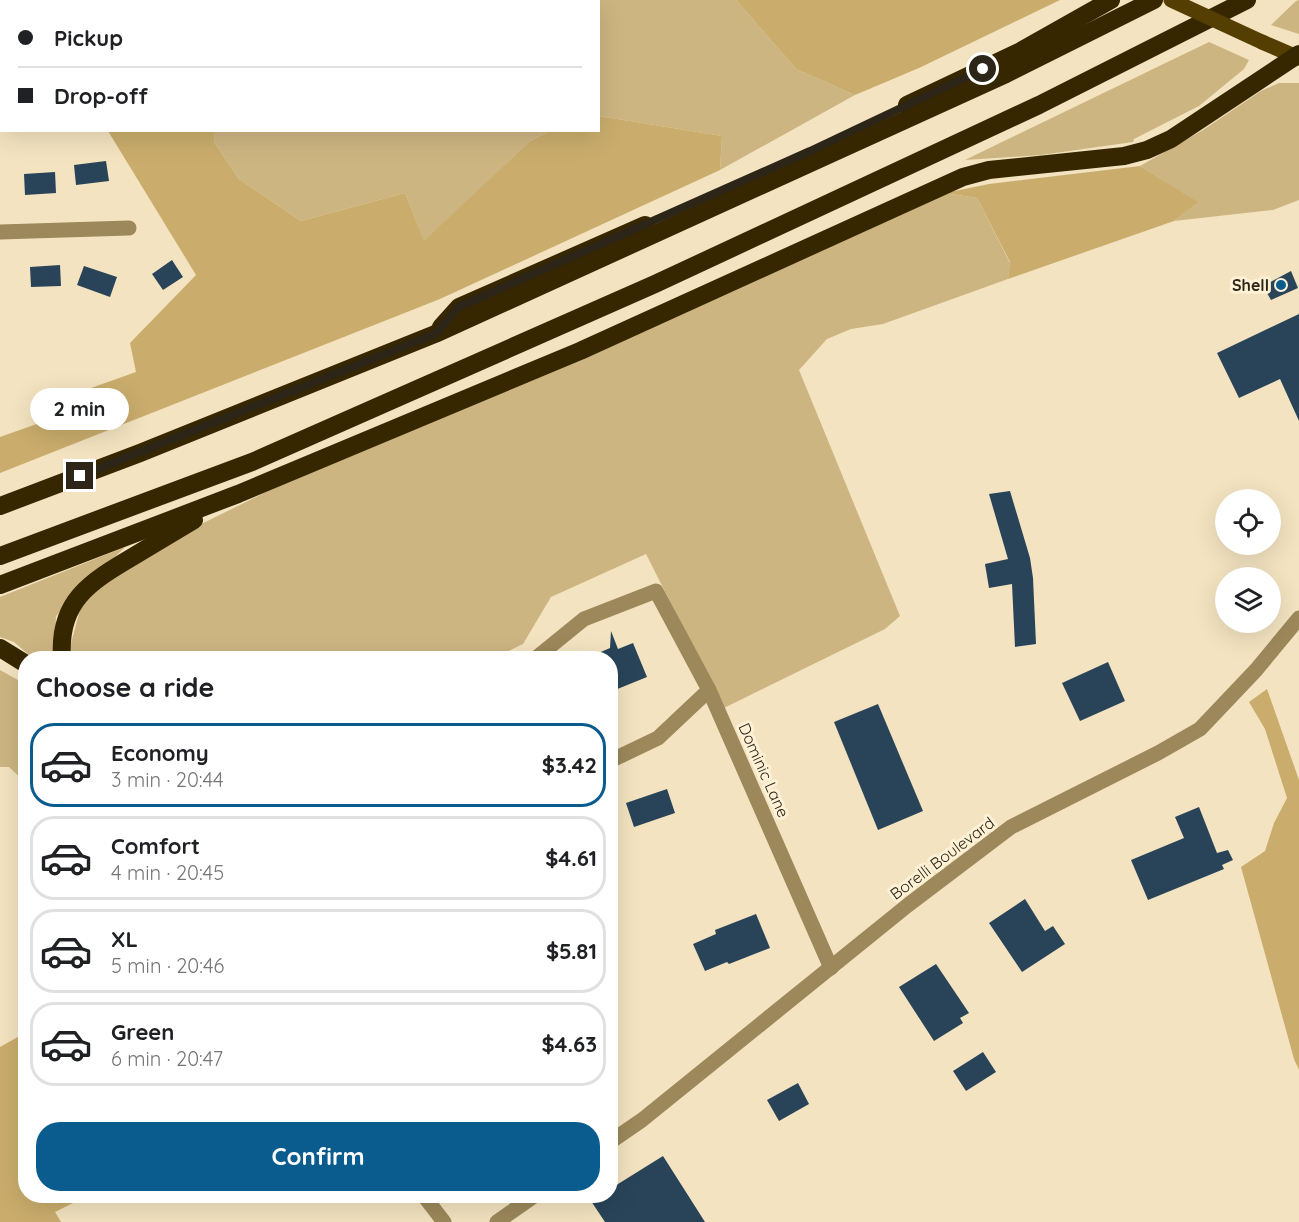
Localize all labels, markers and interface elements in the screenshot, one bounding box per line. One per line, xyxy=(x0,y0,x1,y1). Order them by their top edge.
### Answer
text: Pickup xyxy=(54,24,123,52)
route start xyxy=(969,55,996,82)
text: Drop-off xyxy=(54,82,148,110)
place label: Shell xyxy=(1232,275,1269,295)
marker: Shell xyxy=(1274,278,1288,292)
callout: 2 min xyxy=(31,389,130,431)
text: 2 min xyxy=(53,396,106,421)
route end xyxy=(66,462,93,489)
map controls xyxy=(1215,489,1281,633)
button: locate xyxy=(1215,489,1281,555)
button: layers xyxy=(1215,567,1281,633)
text: Choose a ride xyxy=(36,670,214,704)
street label: Dominic Lane xyxy=(734,720,794,820)
icon: car xyxy=(39,738,93,792)
text: Economy xyxy=(111,739,209,767)
text: $3.42 xyxy=(542,751,597,779)
text: 3 min · 20:44 xyxy=(111,767,224,792)
street label: Borelli Boulevard xyxy=(886,812,998,904)
icon: car xyxy=(39,831,93,885)
text: Comfort xyxy=(111,832,200,860)
text: $4.61 xyxy=(545,844,597,872)
text: 4 min · 20:45 xyxy=(111,860,224,885)
icon: car xyxy=(39,924,93,978)
text: XL xyxy=(111,925,138,953)
text: $5.81 xyxy=(546,937,597,965)
text: 5 min · 20:46 xyxy=(111,953,224,978)
icon: car xyxy=(39,1017,93,1071)
text: Green xyxy=(111,1018,174,1046)
text: $4.63 xyxy=(541,1030,597,1058)
text: 6 min · 20:47 xyxy=(111,1046,223,1071)
button: Confirm xyxy=(36,1122,600,1191)

